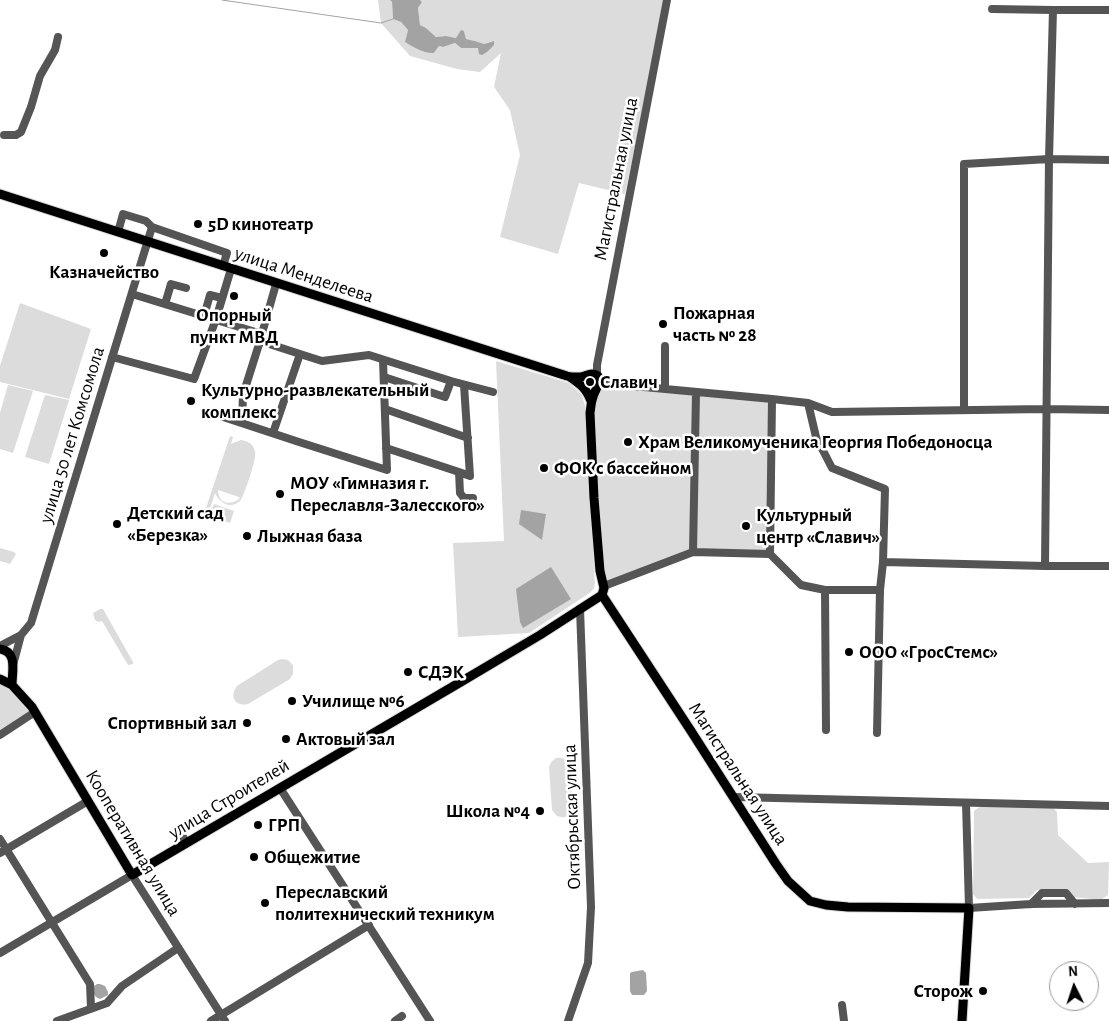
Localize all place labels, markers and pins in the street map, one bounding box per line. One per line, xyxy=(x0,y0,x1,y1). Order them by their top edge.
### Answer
place label: 5D кинотеатр xyxy=(208,213,313,235)
marker: 5D кинотеатр xyxy=(192,218,204,230)
marker: Казначейство xyxy=(98,247,110,259)
place label: Казначейство xyxy=(49,261,159,283)
marker: Опорный пункт МВД xyxy=(228,290,240,302)
place label: Пожарная часть № 28 xyxy=(673,302,757,346)
place label: Опорный пункт МВД xyxy=(190,304,278,348)
marker: Пожарная часть № 28 xyxy=(657,318,669,330)
place label: Славич xyxy=(600,371,658,393)
marker: Славич xyxy=(584,376,596,388)
place label: Культурно-развлекательный комплекс xyxy=(201,379,429,423)
marker: Культурно-развлекательный комплекс xyxy=(185,395,197,407)
place label: Храм Великомученика Георгия Победоносца xyxy=(638,431,992,453)
marker: Храм Великомученика Георгия Победоносца xyxy=(622,436,634,448)
place label: ФОК с бассейном xyxy=(554,457,691,479)
marker: ФОК с бассейном xyxy=(538,462,550,474)
place label: МОУ «Гимназия г. Переславля-Залесского» xyxy=(290,472,485,516)
marker: МОУ «Гимназия г. Переславля-Залесского» xyxy=(274,488,286,500)
place label: Детский сад «Березка» xyxy=(127,502,224,546)
place label: Культурный центр «Славич» xyxy=(756,504,880,548)
marker: Детский сад «Березка» xyxy=(111,518,123,530)
marker: Культурный центр «Славич» xyxy=(740,520,752,532)
place label: Лыжная база xyxy=(257,525,362,547)
marker: Лыжная база xyxy=(241,530,253,542)
place label: ООО «ГросСтемс» xyxy=(859,641,998,663)
marker: ООО «ГросСтемс» xyxy=(843,646,855,658)
place label: СДЭК xyxy=(418,661,464,683)
marker: СДЭК xyxy=(402,666,414,678)
place label: Училище №6 xyxy=(302,690,405,712)
marker: Училище №6 xyxy=(286,695,298,707)
place label: Спортивный зал xyxy=(108,712,237,734)
marker: Спортивный зал xyxy=(241,717,253,729)
place label: Актовый зал xyxy=(296,728,395,750)
marker: Актовый зал xyxy=(280,733,292,745)
place label: Школа №4 xyxy=(446,800,530,822)
marker: Школа №4 xyxy=(534,805,546,817)
place label: ГРП xyxy=(268,814,300,836)
marker: ГРП xyxy=(252,819,264,831)
place label: Общежитие xyxy=(264,846,360,868)
marker: Общежитие xyxy=(248,851,260,863)
place label: Переславский политехнический техникум xyxy=(275,881,495,925)
marker: Переславский политехнический техникум xyxy=(259,897,271,909)
place label: Сторож xyxy=(914,980,973,1002)
marker: Сторож xyxy=(977,985,989,997)

